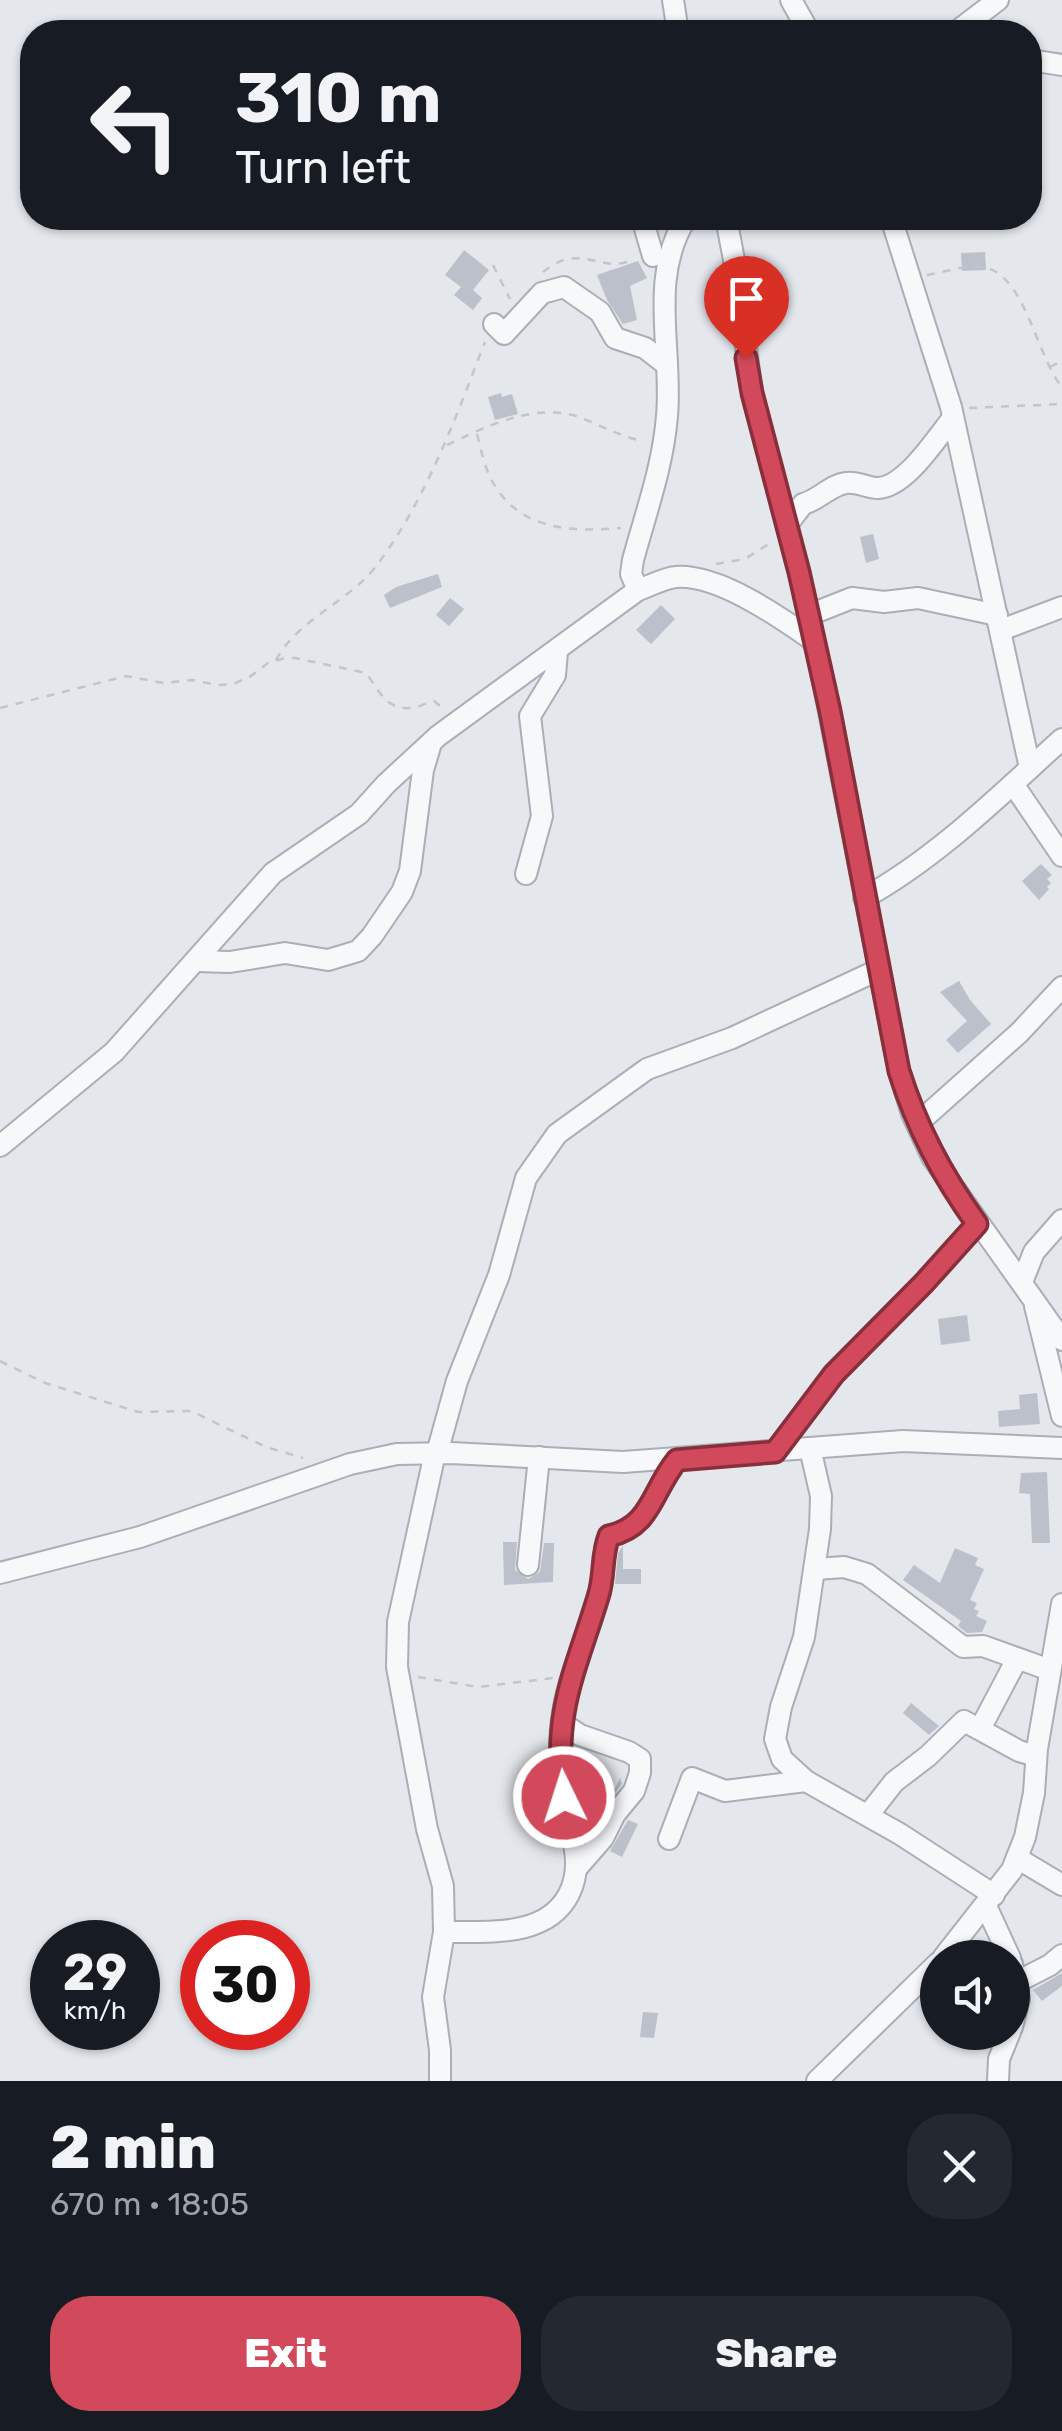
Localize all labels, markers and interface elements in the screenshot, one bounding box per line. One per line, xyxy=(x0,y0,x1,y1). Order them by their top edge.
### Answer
text: 310 m xyxy=(235,57,442,140)
icon: left xyxy=(70,60,200,190)
text: Turn left xyxy=(235,141,411,194)
pin xyxy=(704,256,789,359)
icon: arrive xyxy=(719,271,774,326)
position arrow xyxy=(512,1745,616,1849)
speed limit sign: 30 xyxy=(180,1920,310,2050)
map controls xyxy=(920,1940,1030,2050)
button: sound xyxy=(920,1940,1030,2050)
text: 29 xyxy=(63,1943,127,2003)
text: km/h xyxy=(64,1996,126,2025)
text: 2 min xyxy=(50,2112,216,2183)
button: close xyxy=(907,2114,1012,2219)
text: 670 m · 18:05 xyxy=(50,2185,249,2223)
button: Exit xyxy=(50,2296,521,2411)
button: Share xyxy=(541,2296,1012,2411)

